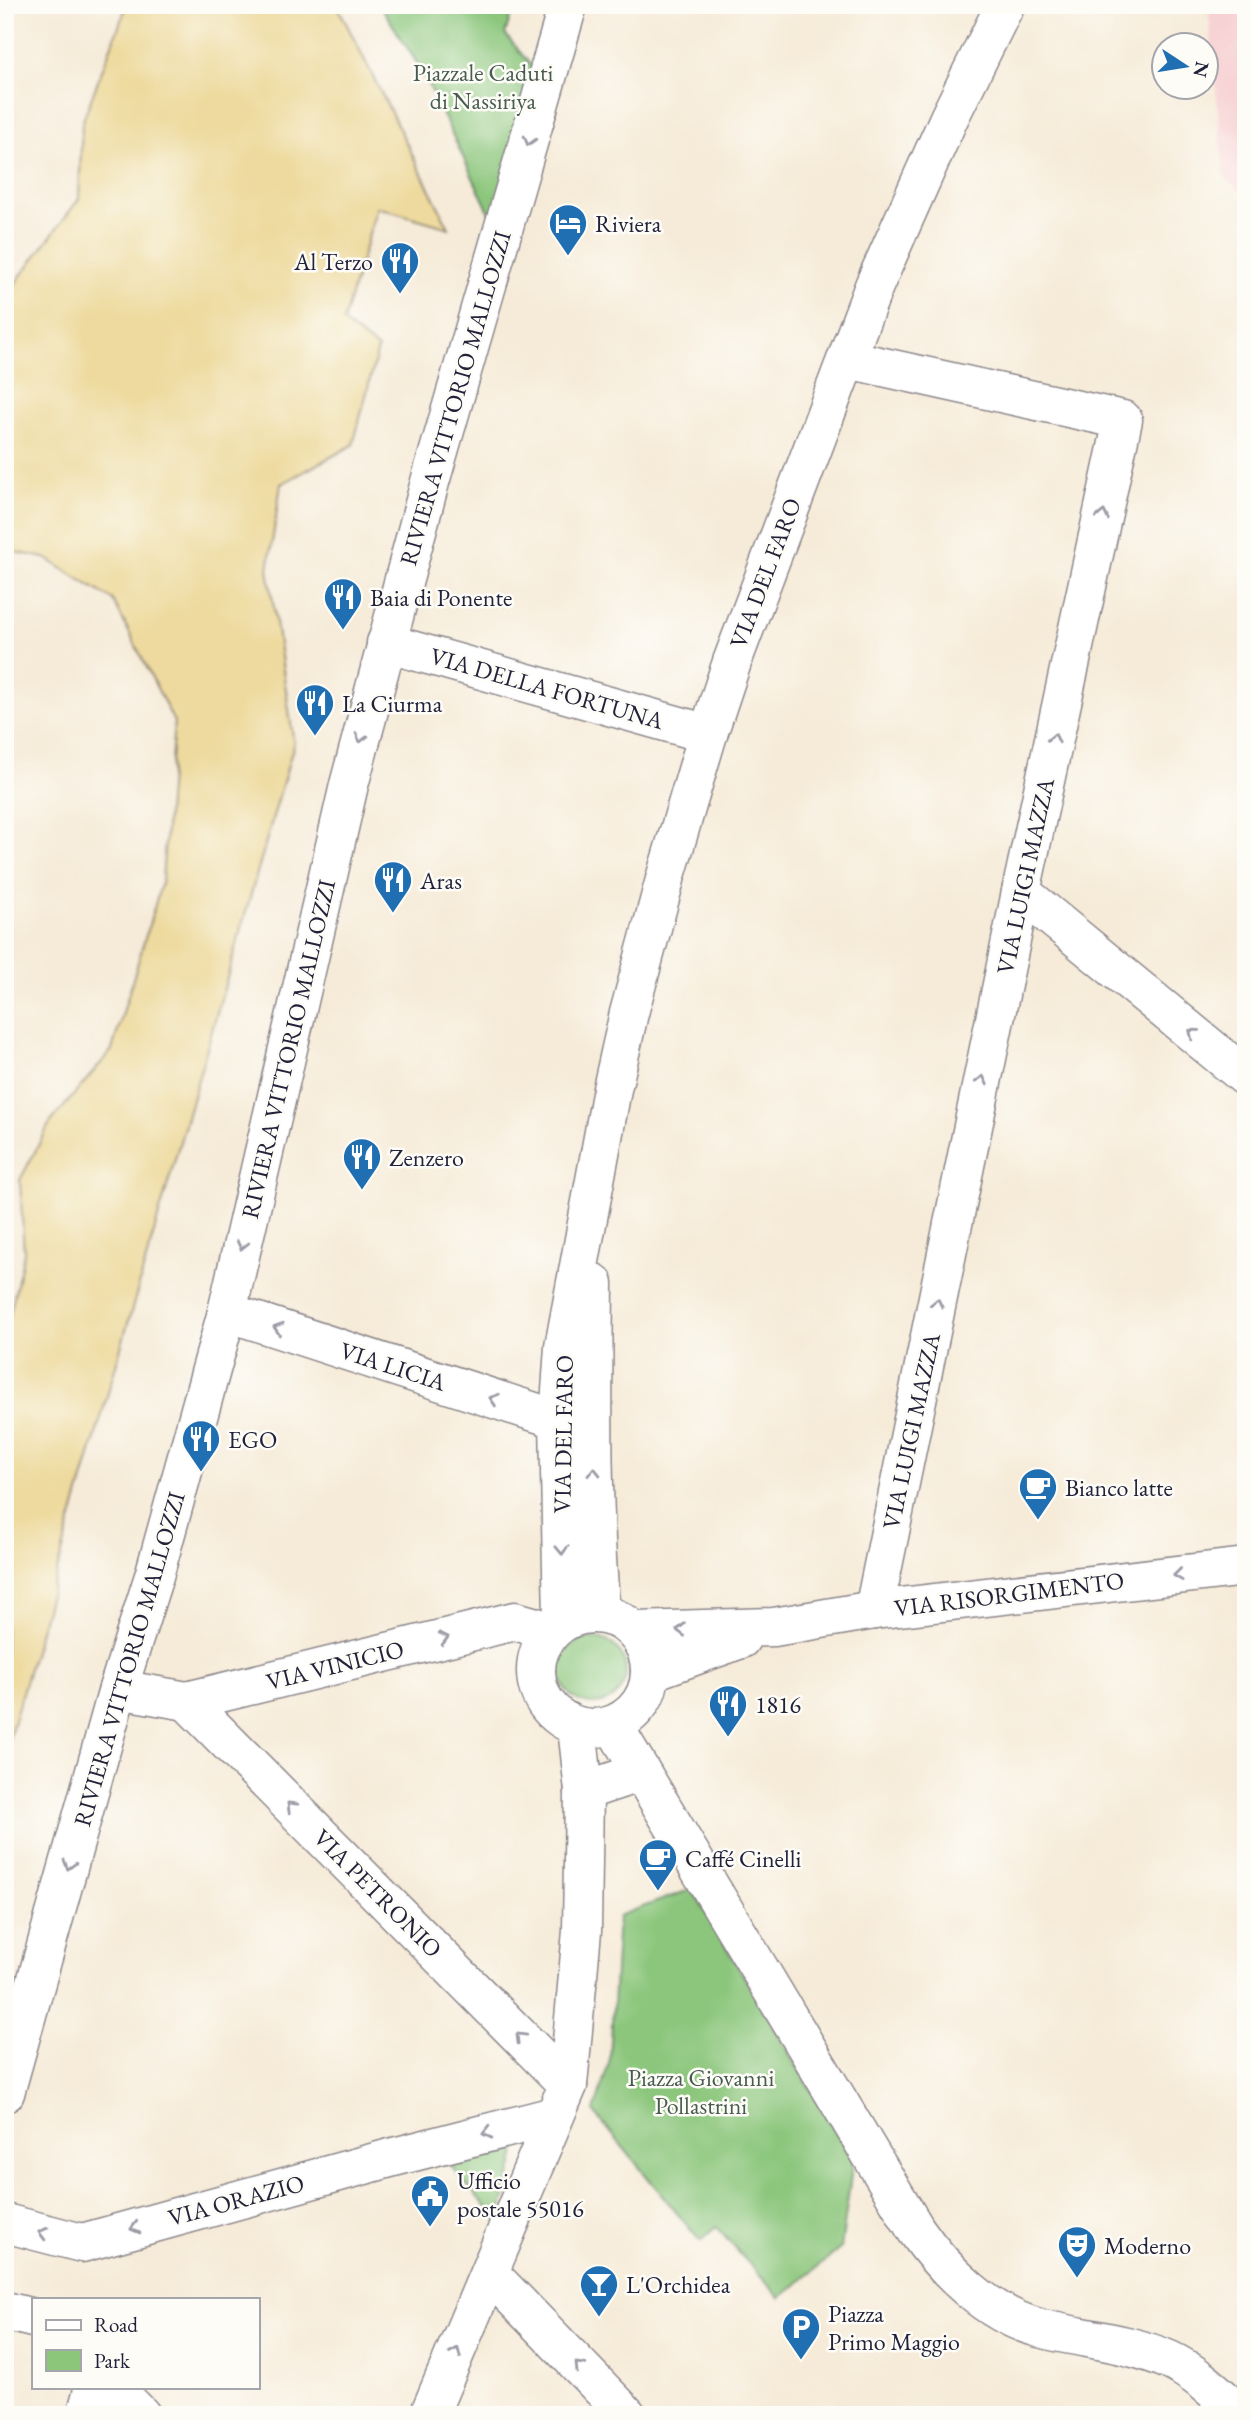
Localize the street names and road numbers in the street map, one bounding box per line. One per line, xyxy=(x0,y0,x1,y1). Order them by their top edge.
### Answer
street label: RIVIERA VITTORIO MALLOZZI xyxy=(392,227,518,569)
street label: VIA DEL FARO xyxy=(722,493,808,653)
street label: VIA DELLA FORTUNA xyxy=(427,640,668,736)
street label: VIA LUIGI MAZZA xyxy=(989,775,1061,977)
street label: RIVIERA VITTORIO MALLOZZI xyxy=(234,876,342,1222)
street label: VIA LUIGI MAZZA xyxy=(875,1330,947,1532)
street label: VIA LICIA xyxy=(336,1334,450,1398)
street label: VIA DEL FARO xyxy=(546,1354,580,1514)
street label: RIVIERA VITTORIO MALLOZZI xyxy=(66,1488,192,1830)
street label: VIA RISORGIMENTO xyxy=(892,1565,1126,1623)
street label: VIA VINICIO xyxy=(263,1633,407,1697)
street label: VIA PETRONIO xyxy=(307,1822,449,1964)
street label: VIA ORAZIO xyxy=(165,2167,307,2233)

